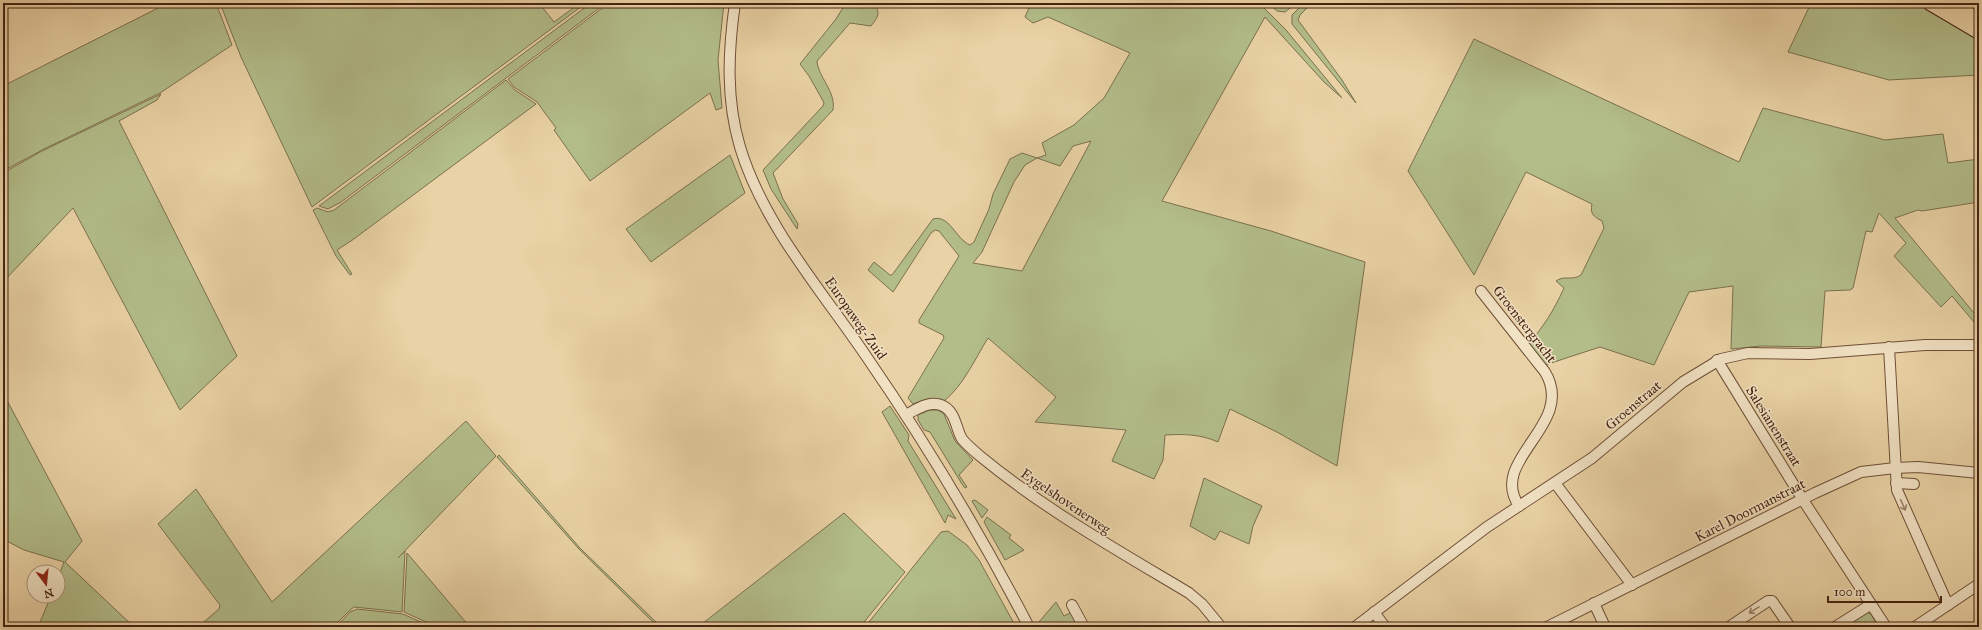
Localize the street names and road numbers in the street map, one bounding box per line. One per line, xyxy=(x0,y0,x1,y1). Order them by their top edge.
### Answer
street label: Europaweg-Zuid xyxy=(821,274,890,363)
street label: Groenstergracht xyxy=(1489,282,1560,366)
street label: Groenstraat xyxy=(1602,377,1665,434)
street label: Salesianenstraat xyxy=(1742,383,1805,470)
street label: Eygelshovenerweg xyxy=(1017,465,1114,538)
street label: Karel Doormanstraat xyxy=(1692,475,1808,546)

